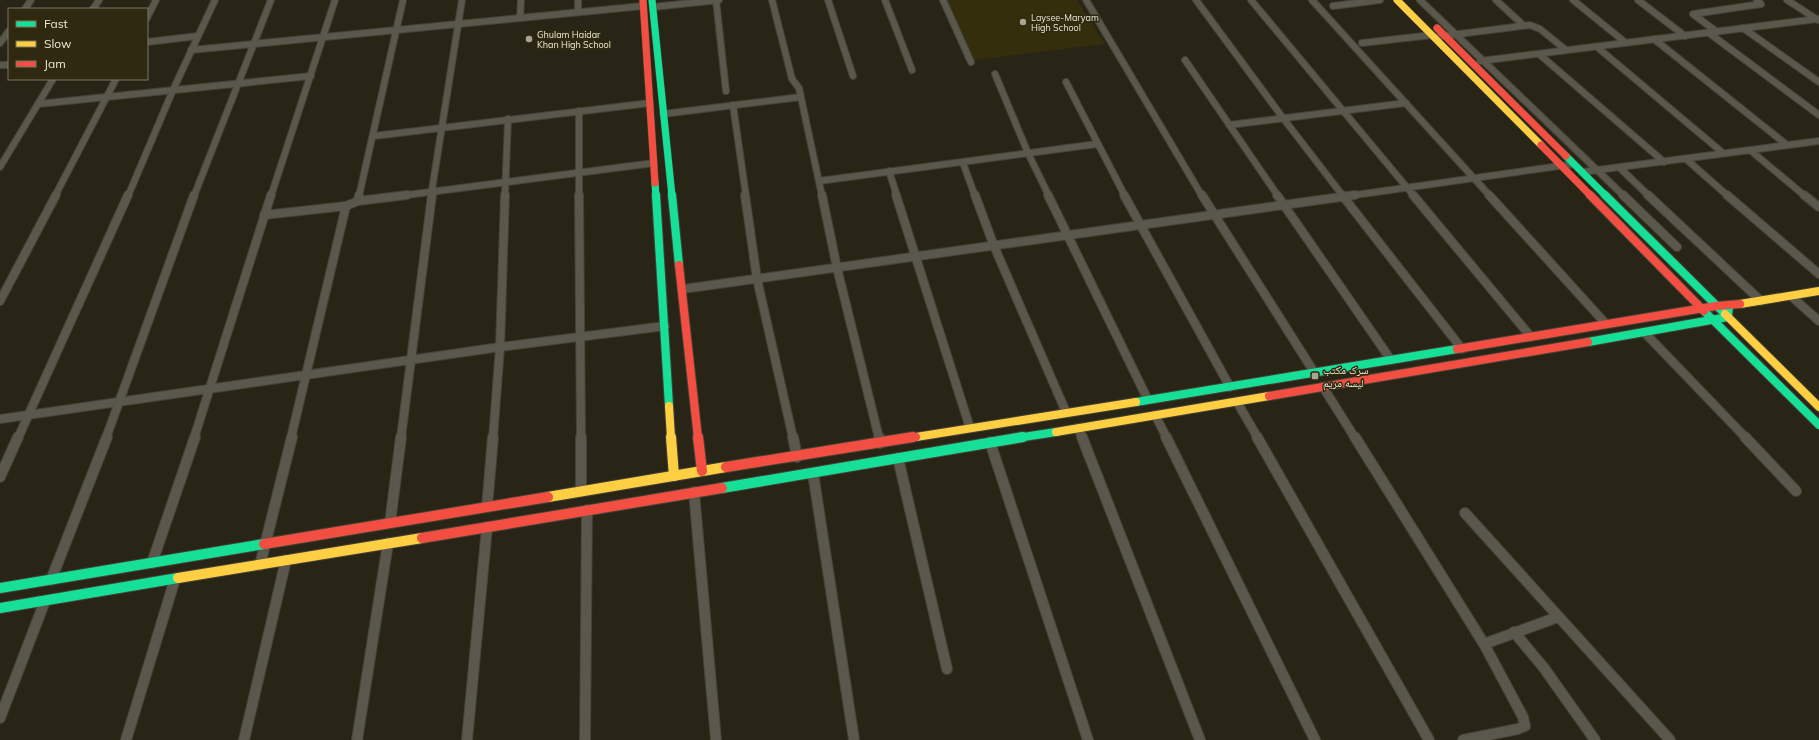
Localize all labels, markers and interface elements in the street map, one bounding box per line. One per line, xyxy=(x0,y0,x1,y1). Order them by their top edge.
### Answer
legend xyxy=(8,8,148,80)
place label: Laysee-Maryam High School xyxy=(1031,12,1099,33)
text: Fast xyxy=(44,16,68,31)
marker: Laysee-Maryam High School xyxy=(1018,17,1028,27)
place label: Ghulam Haidar Khan High School xyxy=(537,29,611,50)
marker: Ghulam Haidar Khan High School xyxy=(524,34,534,44)
text: Slow xyxy=(44,36,72,51)
text: Jam xyxy=(44,56,66,71)
place label: سرک مکتب لیسه مریم xyxy=(1323,363,1369,391)
marker: سرک مکتب لیسه مریم xyxy=(1310,371,1320,381)

